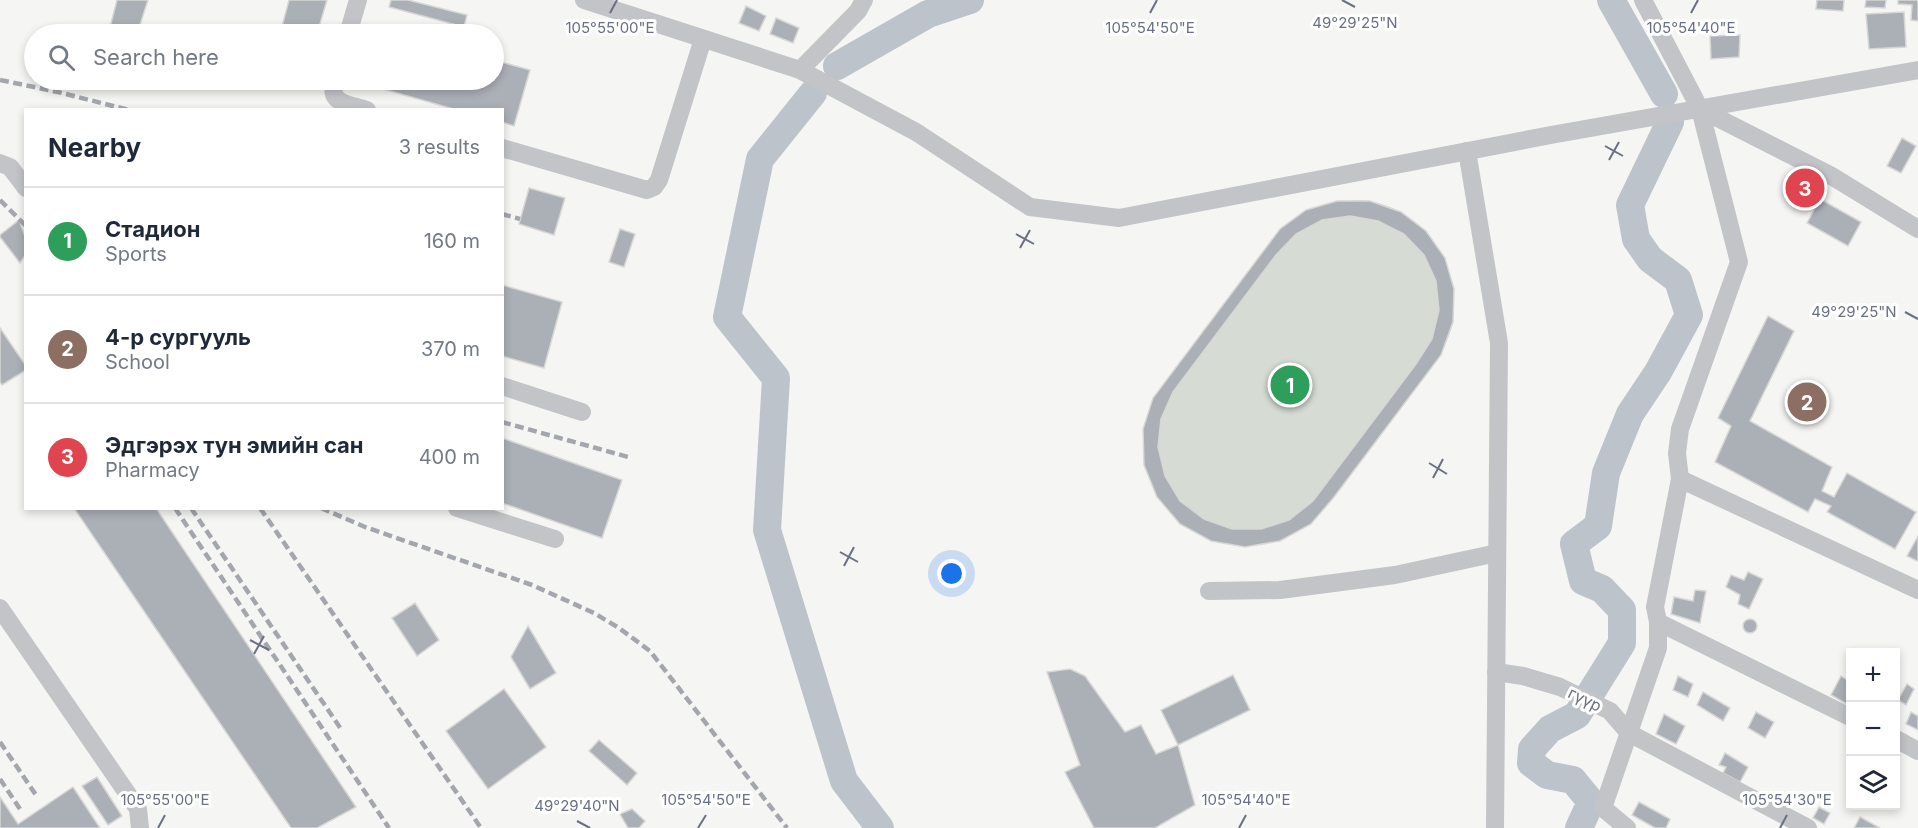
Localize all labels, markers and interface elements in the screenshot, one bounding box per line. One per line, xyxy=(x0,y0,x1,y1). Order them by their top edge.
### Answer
text: 49°29'25"N xyxy=(1312,13,1398,32)
text: 105°55'00"E xyxy=(565,18,655,37)
text: 105°54'50"E xyxy=(1105,18,1195,37)
text: 105°54'40"E xyxy=(1646,18,1736,37)
search box xyxy=(24,24,504,90)
icon: search xyxy=(45,41,78,74)
text: Search here xyxy=(93,44,219,70)
text: Nearby xyxy=(48,132,141,163)
text: 3 results xyxy=(399,135,480,159)
pin: 3 xyxy=(1786,166,1824,210)
text: Стадион xyxy=(105,216,201,242)
text: 1 xyxy=(63,229,72,253)
text: 160 m xyxy=(424,229,480,253)
text: Sports xyxy=(105,242,167,266)
text: 49°29'25"N xyxy=(1811,302,1897,321)
text: 4-р сургууль xyxy=(105,324,251,350)
text: 2 xyxy=(61,337,74,361)
text: 370 m xyxy=(421,337,480,361)
text: School xyxy=(105,350,170,374)
pin: 1 xyxy=(1270,362,1310,408)
pin: 2 xyxy=(1788,380,1826,424)
text: Эдгэрэх тун эмийн сан xyxy=(105,432,364,458)
text: 3 xyxy=(61,445,74,469)
text: 400 m xyxy=(419,445,480,469)
text: Pharmacy xyxy=(105,458,200,482)
your location xyxy=(937,559,966,588)
map controls xyxy=(1846,648,1900,810)
button: + xyxy=(1846,648,1900,702)
street label: гүүр xyxy=(1565,682,1605,716)
button: − xyxy=(1846,702,1900,756)
button: layers xyxy=(1846,756,1900,810)
text: 105°55'00"E xyxy=(120,790,210,809)
text: 105°54'50"E xyxy=(661,790,751,809)
text: 105°54'40"E xyxy=(1201,790,1291,809)
text: 105°54'30"E xyxy=(1742,790,1832,809)
text: 49°29'40"N xyxy=(534,796,620,815)

